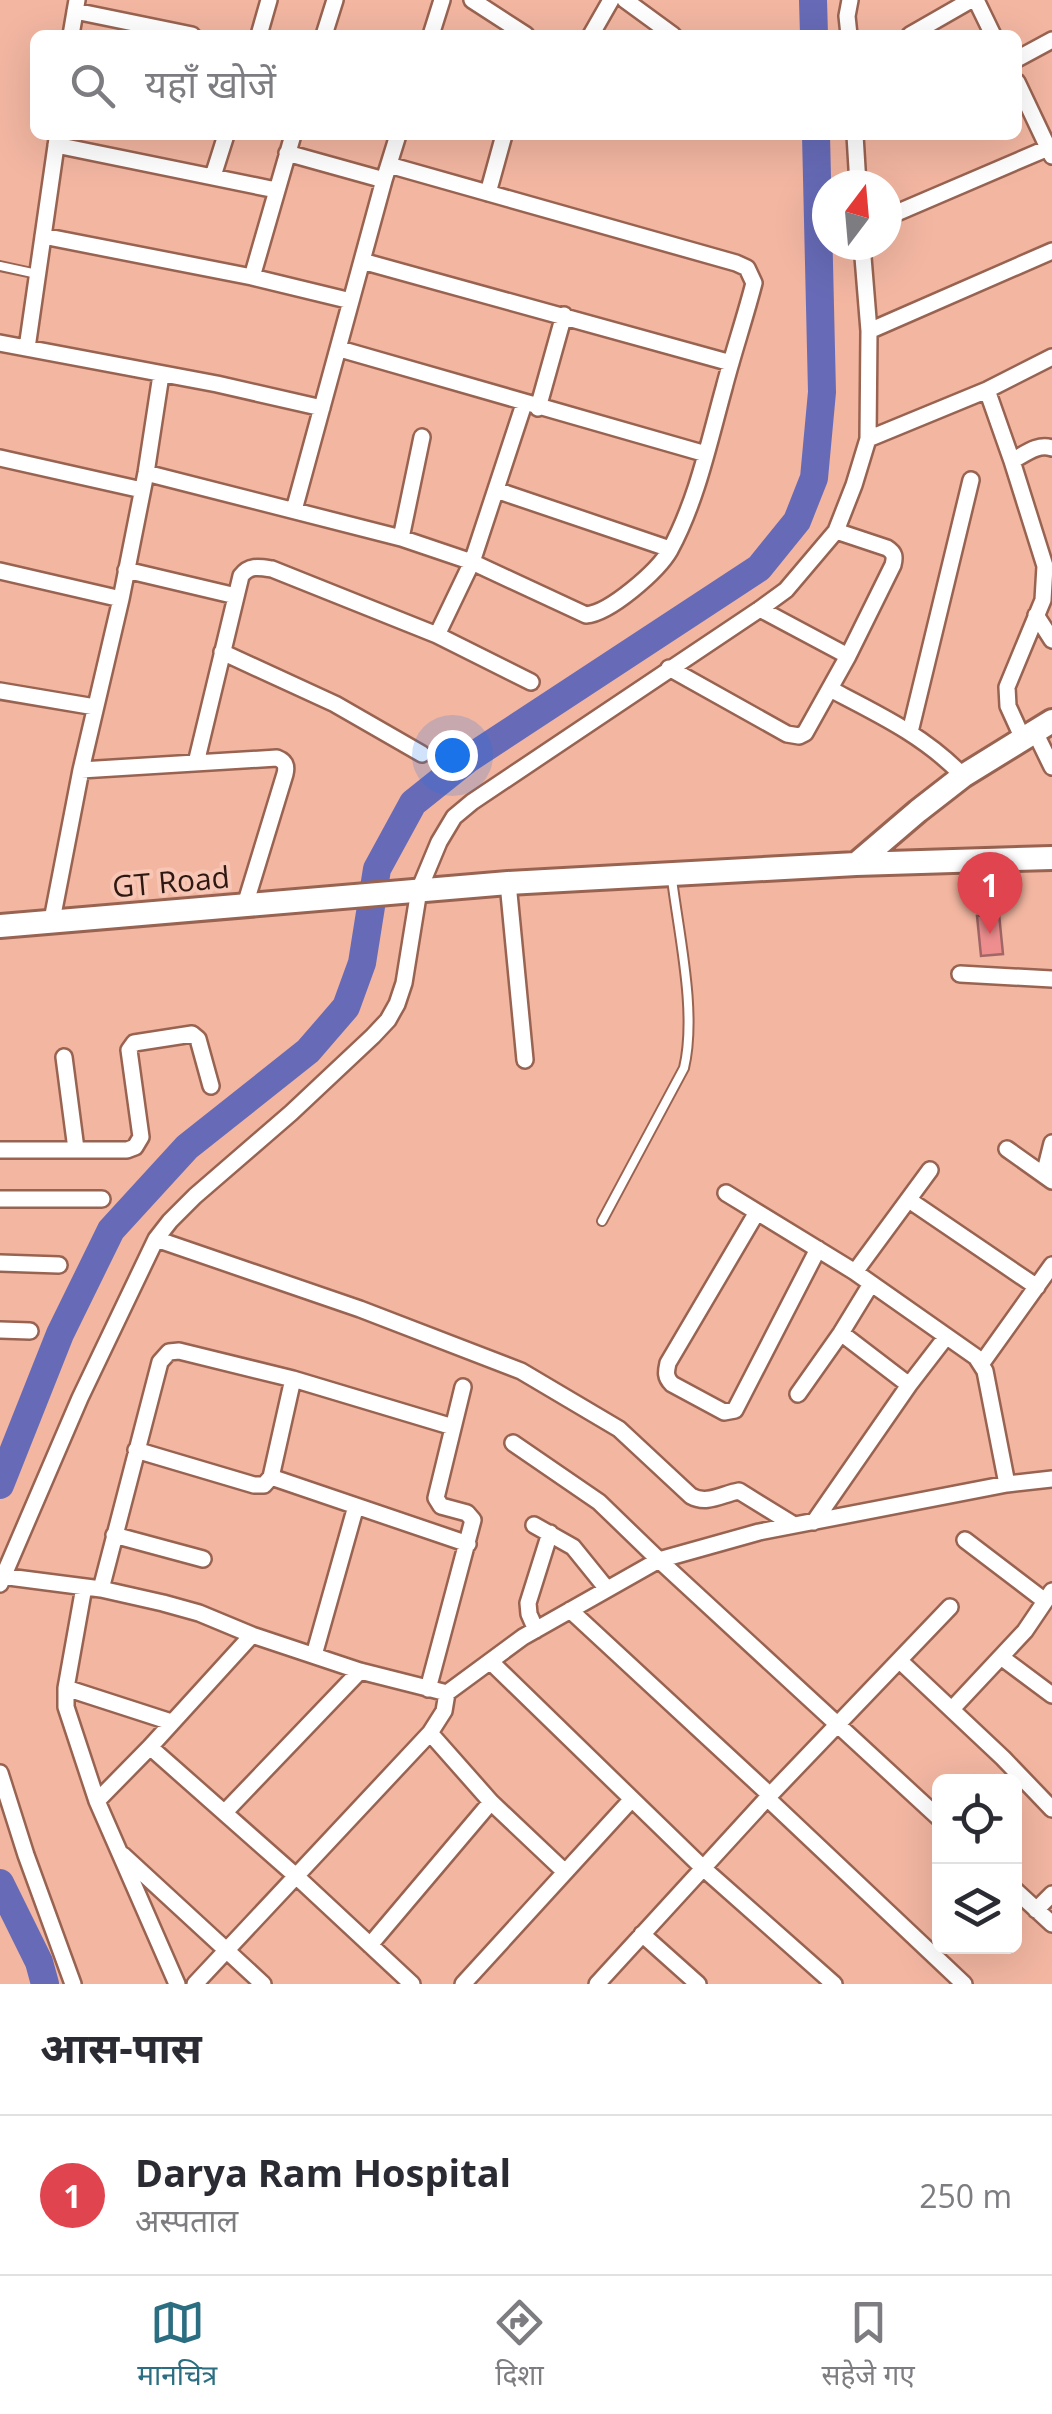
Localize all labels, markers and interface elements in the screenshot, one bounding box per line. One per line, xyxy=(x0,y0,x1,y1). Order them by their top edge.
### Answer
search box xyxy=(30,30,1022,140)
text: यहाँ खोजें xyxy=(145,57,276,109)
icon: search xyxy=(65,58,120,113)
north arrow xyxy=(812,170,902,260)
your location xyxy=(427,730,478,781)
pin: 1 xyxy=(958,852,1022,934)
street label: GT Road xyxy=(111,855,231,907)
map controls xyxy=(932,1774,1022,1954)
button: locate xyxy=(932,1774,1022,1864)
button: layers xyxy=(932,1864,1022,1954)
text: आस-पास xyxy=(40,2018,202,2075)
text: Darya Ram Hospital xyxy=(135,2146,511,2198)
text: 1 xyxy=(63,2174,82,2217)
text: 250 m xyxy=(919,2174,1012,2217)
text: अस्पताल xyxy=(135,2198,238,2241)
tab: मानचित्र xyxy=(137,2295,217,2396)
tab: दिशा xyxy=(492,2295,547,2396)
tab: सहेजे गए xyxy=(822,2295,915,2396)

